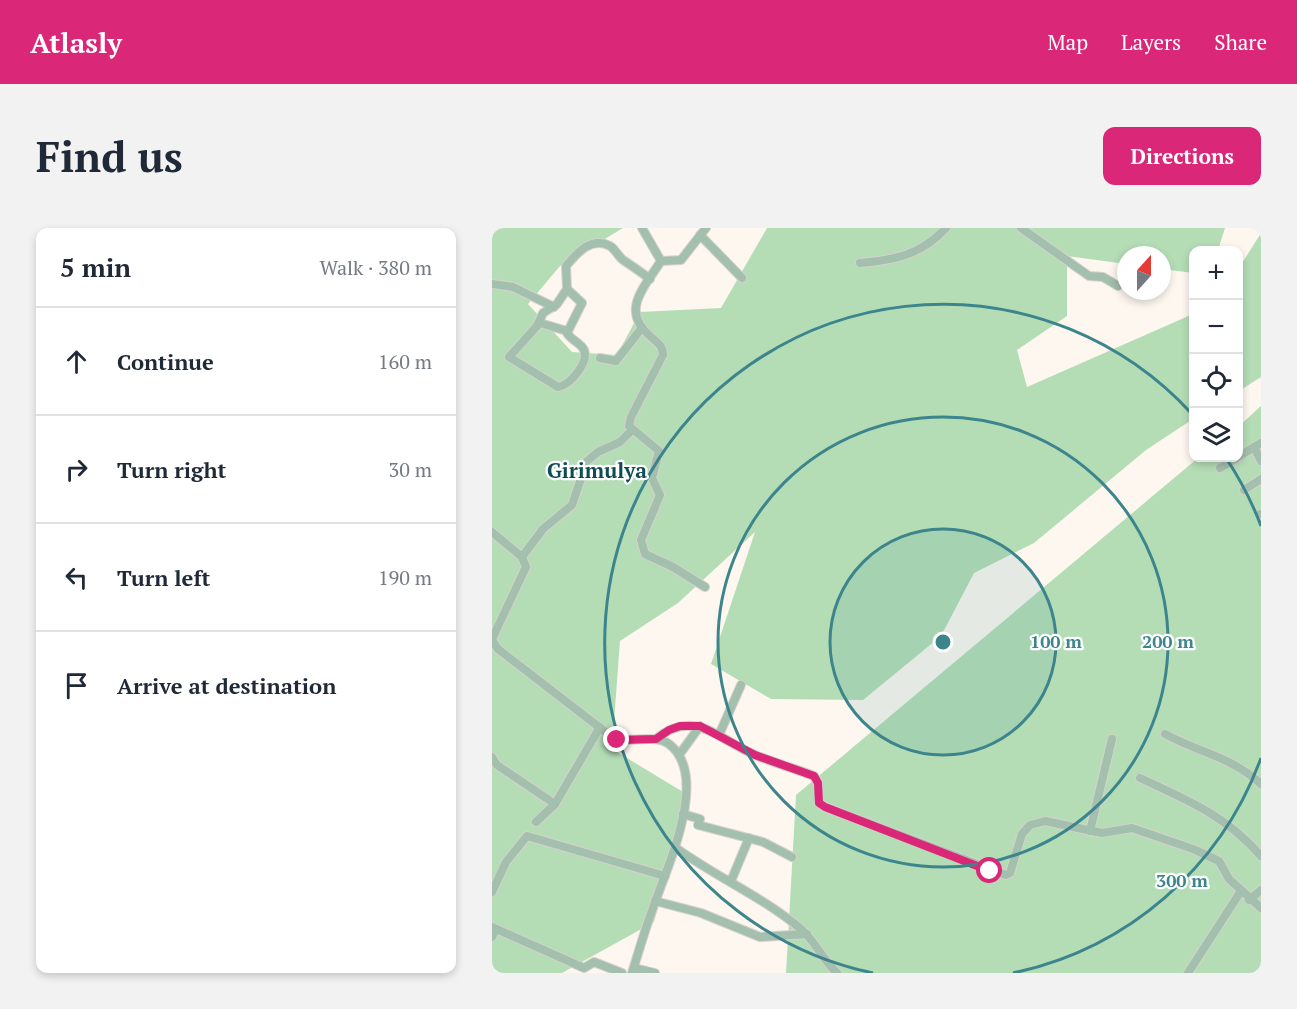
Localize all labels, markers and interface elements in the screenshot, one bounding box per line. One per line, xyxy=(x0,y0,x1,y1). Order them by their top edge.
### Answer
text: Atlasly xyxy=(30,24,122,61)
text: Map xyxy=(1047,28,1088,56)
text: Layers xyxy=(1121,28,1181,56)
text: Share xyxy=(1214,28,1267,56)
button: Directions xyxy=(1103,127,1261,185)
text: Find us xyxy=(36,128,183,184)
north arrow xyxy=(1117,246,1171,300)
map controls xyxy=(1189,246,1243,462)
button: + xyxy=(1189,246,1243,300)
text: 5 min xyxy=(60,250,131,284)
text: Walk · 380 m xyxy=(320,254,432,281)
button: − xyxy=(1189,300,1243,354)
icon: ahead xyxy=(60,345,93,378)
text: Continue xyxy=(117,347,214,376)
text: 160 m xyxy=(378,348,432,375)
button: locate xyxy=(1189,354,1243,408)
button: layers xyxy=(1189,408,1243,462)
icon: right xyxy=(60,453,93,486)
text: Turn right xyxy=(117,455,226,484)
text: 30 m xyxy=(389,456,432,483)
district label: Girimulya xyxy=(547,456,647,484)
icon: left xyxy=(60,561,93,594)
text: Turn left xyxy=(117,563,210,592)
text: 190 m xyxy=(378,564,432,591)
text: 100 m xyxy=(1030,629,1082,653)
text: 200 m xyxy=(1142,629,1194,653)
centre of rings xyxy=(933,632,953,652)
icon: arrive xyxy=(60,669,93,702)
text: Arrive at destination xyxy=(117,671,336,700)
route end xyxy=(603,726,629,752)
route start xyxy=(976,857,1002,883)
text: 300 m xyxy=(1156,868,1208,892)

